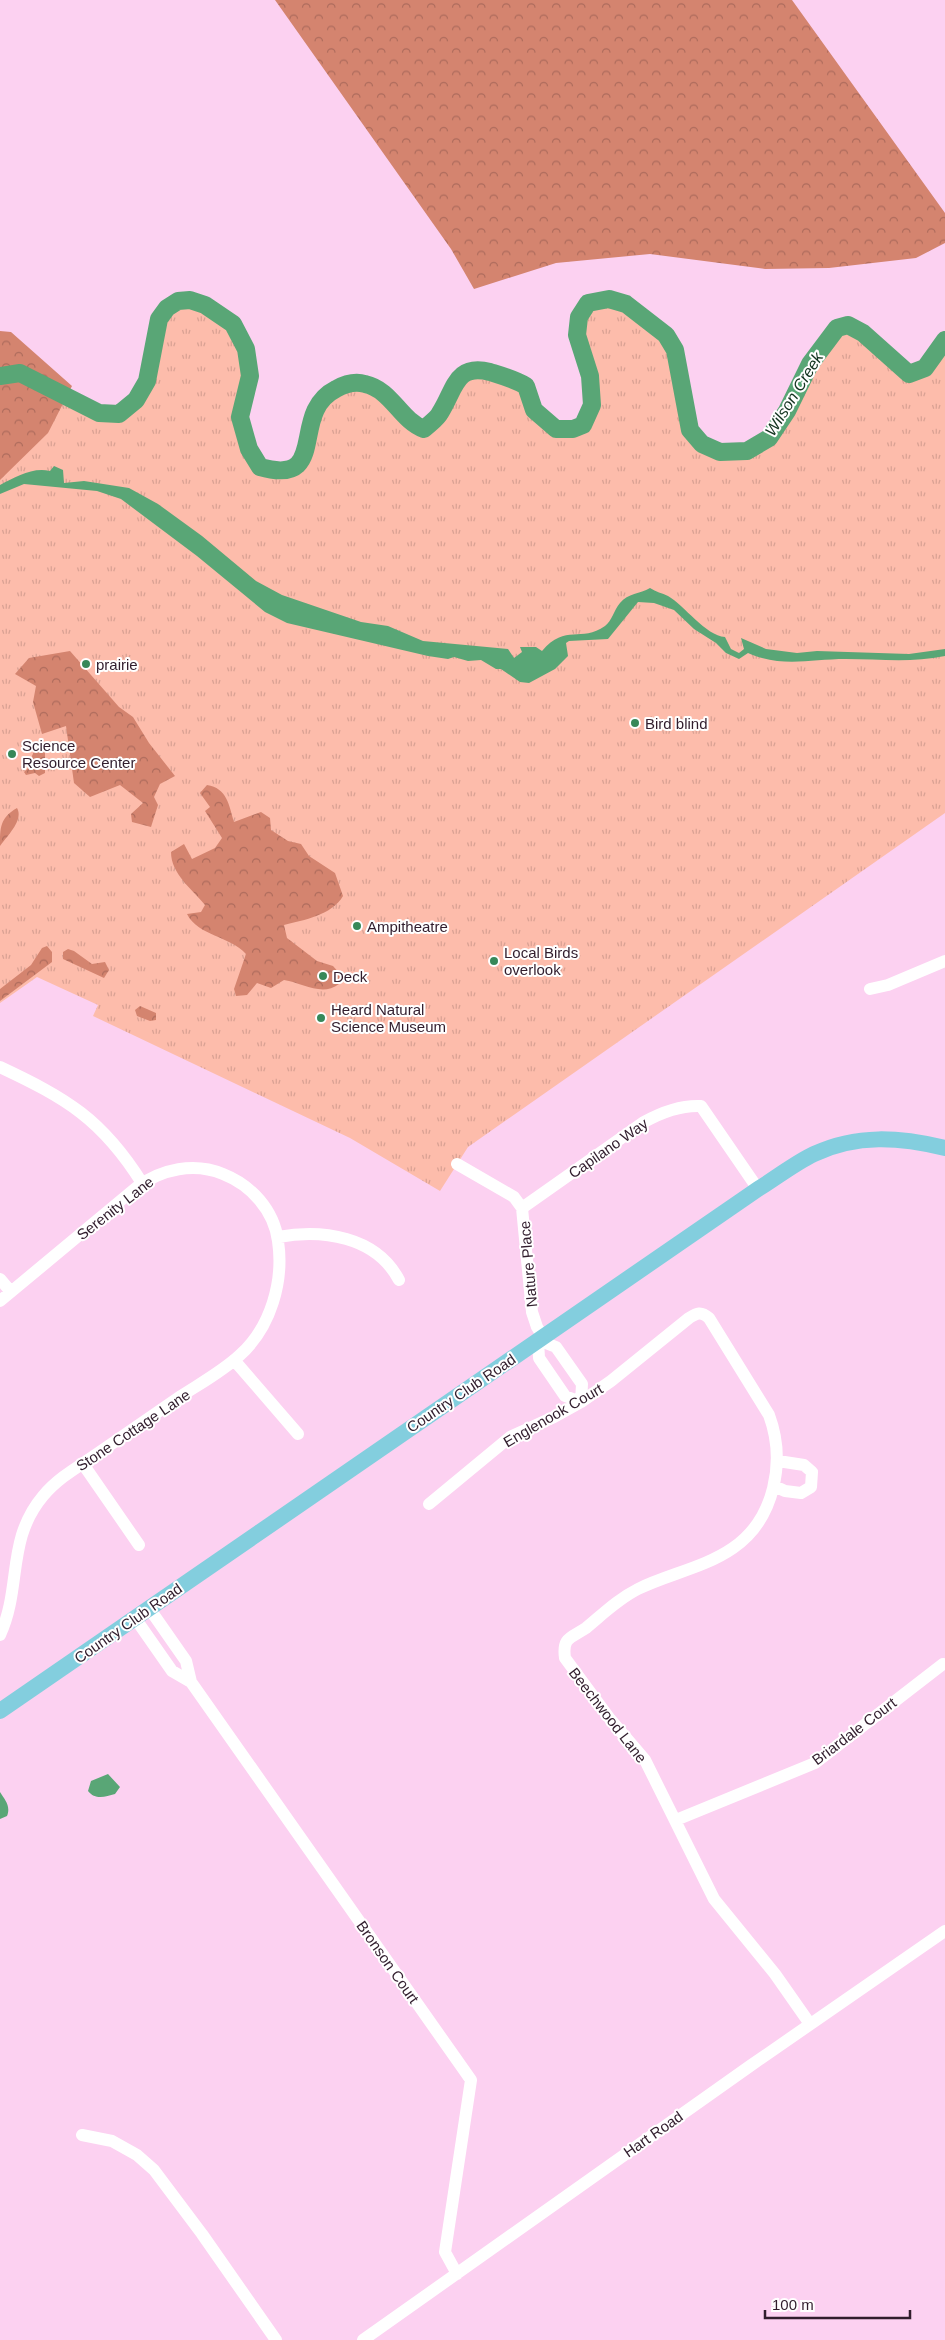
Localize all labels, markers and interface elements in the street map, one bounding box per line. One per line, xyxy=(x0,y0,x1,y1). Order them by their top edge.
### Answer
water label: Wilson Creek xyxy=(762,348,827,439)
place label: prairie xyxy=(96,656,138,673)
marker: prairie xyxy=(80,658,92,670)
place label: Bird blind xyxy=(645,715,708,732)
marker: Bird blind xyxy=(629,717,641,729)
place label: Science Resource Center xyxy=(22,737,135,771)
marker: Science Resource Center xyxy=(6,748,18,760)
place label: Ampitheatre xyxy=(367,918,448,935)
marker: Ampitheatre xyxy=(351,920,363,932)
place label: Local Birds overlook xyxy=(504,944,578,978)
marker: Local Birds overlook xyxy=(488,955,500,967)
place label: Deck xyxy=(333,968,368,985)
marker: Deck xyxy=(317,970,329,982)
place label: Heard Natural Science Museum xyxy=(331,1001,446,1035)
marker: Heard Natural Science Museum xyxy=(315,1012,327,1024)
street label: Capilano Way xyxy=(565,1114,651,1182)
street label: Serenity Lane xyxy=(73,1173,157,1243)
street label: Nature Place xyxy=(516,1220,540,1308)
street label: Country Club Road xyxy=(403,1350,519,1436)
street label: Englenook Court xyxy=(500,1379,606,1450)
street label: Stone Cottage Lane xyxy=(73,1386,193,1474)
street label: Country Club Road xyxy=(71,1579,185,1667)
street label: Beechwood Lane xyxy=(566,1664,650,1766)
street label: Briardale Court xyxy=(809,1693,900,1768)
street label: Bronson Court xyxy=(353,1918,423,2007)
street label: Hart Road xyxy=(620,2107,686,2161)
scale bar xyxy=(765,2288,910,2320)
text: 100 m xyxy=(772,2296,814,2313)

